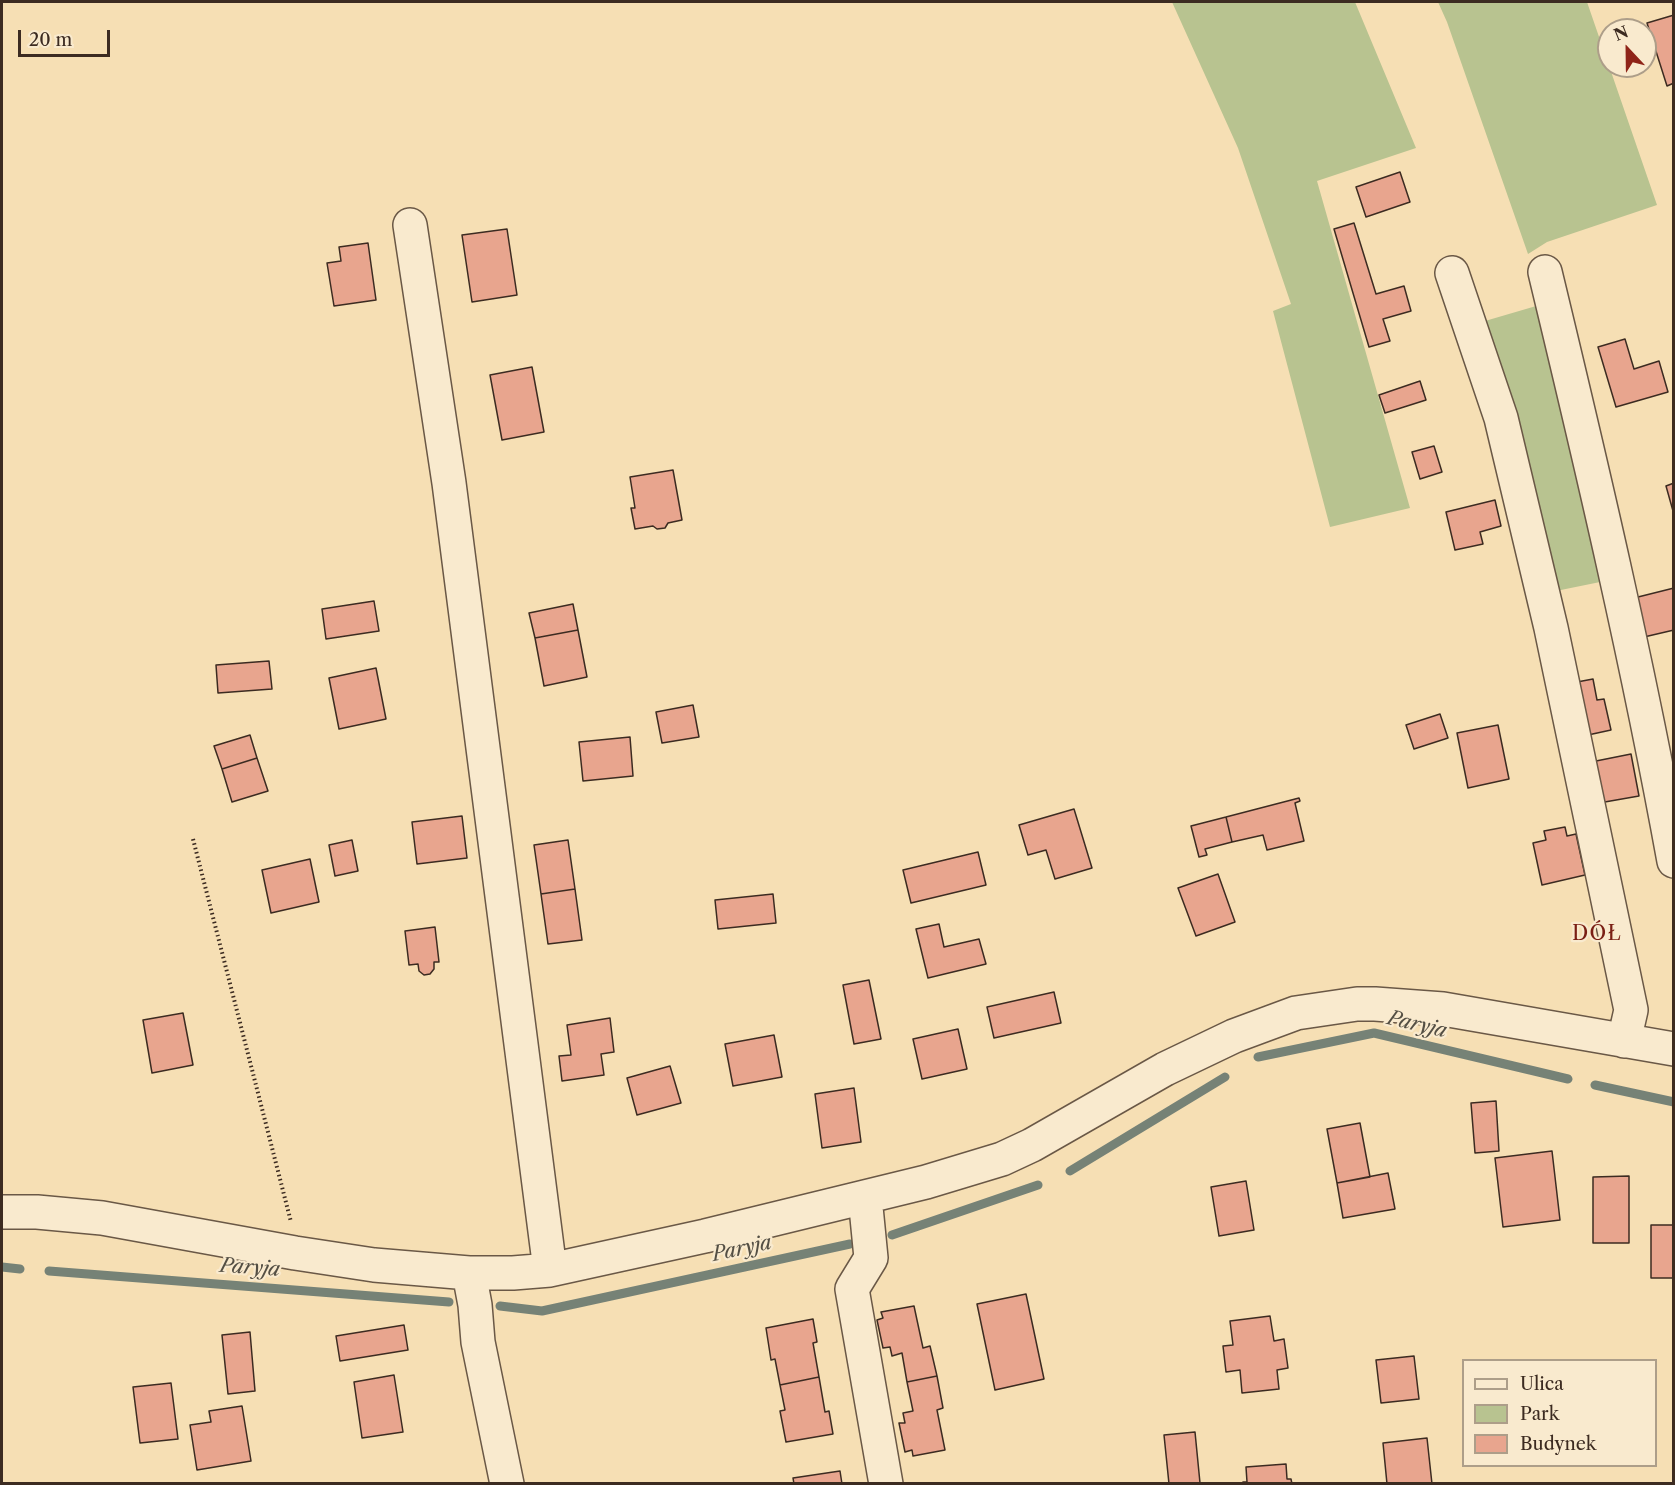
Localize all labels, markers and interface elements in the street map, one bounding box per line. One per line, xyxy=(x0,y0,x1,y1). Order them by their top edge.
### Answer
scale bar xyxy=(21,18,112,56)
north arrow xyxy=(1597,18,1657,78)
text: N xyxy=(1611,21,1631,45)
text: 20 m xyxy=(29,29,72,51)
district label: DÓŁ xyxy=(1572,922,1622,946)
water label: Paryja xyxy=(1385,1007,1449,1043)
water label: Paryja xyxy=(710,1231,774,1267)
water label: Paryja xyxy=(219,1254,281,1282)
legend xyxy=(1462,1359,1657,1467)
text: Ulica xyxy=(1520,1373,1564,1395)
text: Park xyxy=(1520,1403,1559,1425)
text: Budynek xyxy=(1520,1433,1596,1455)

